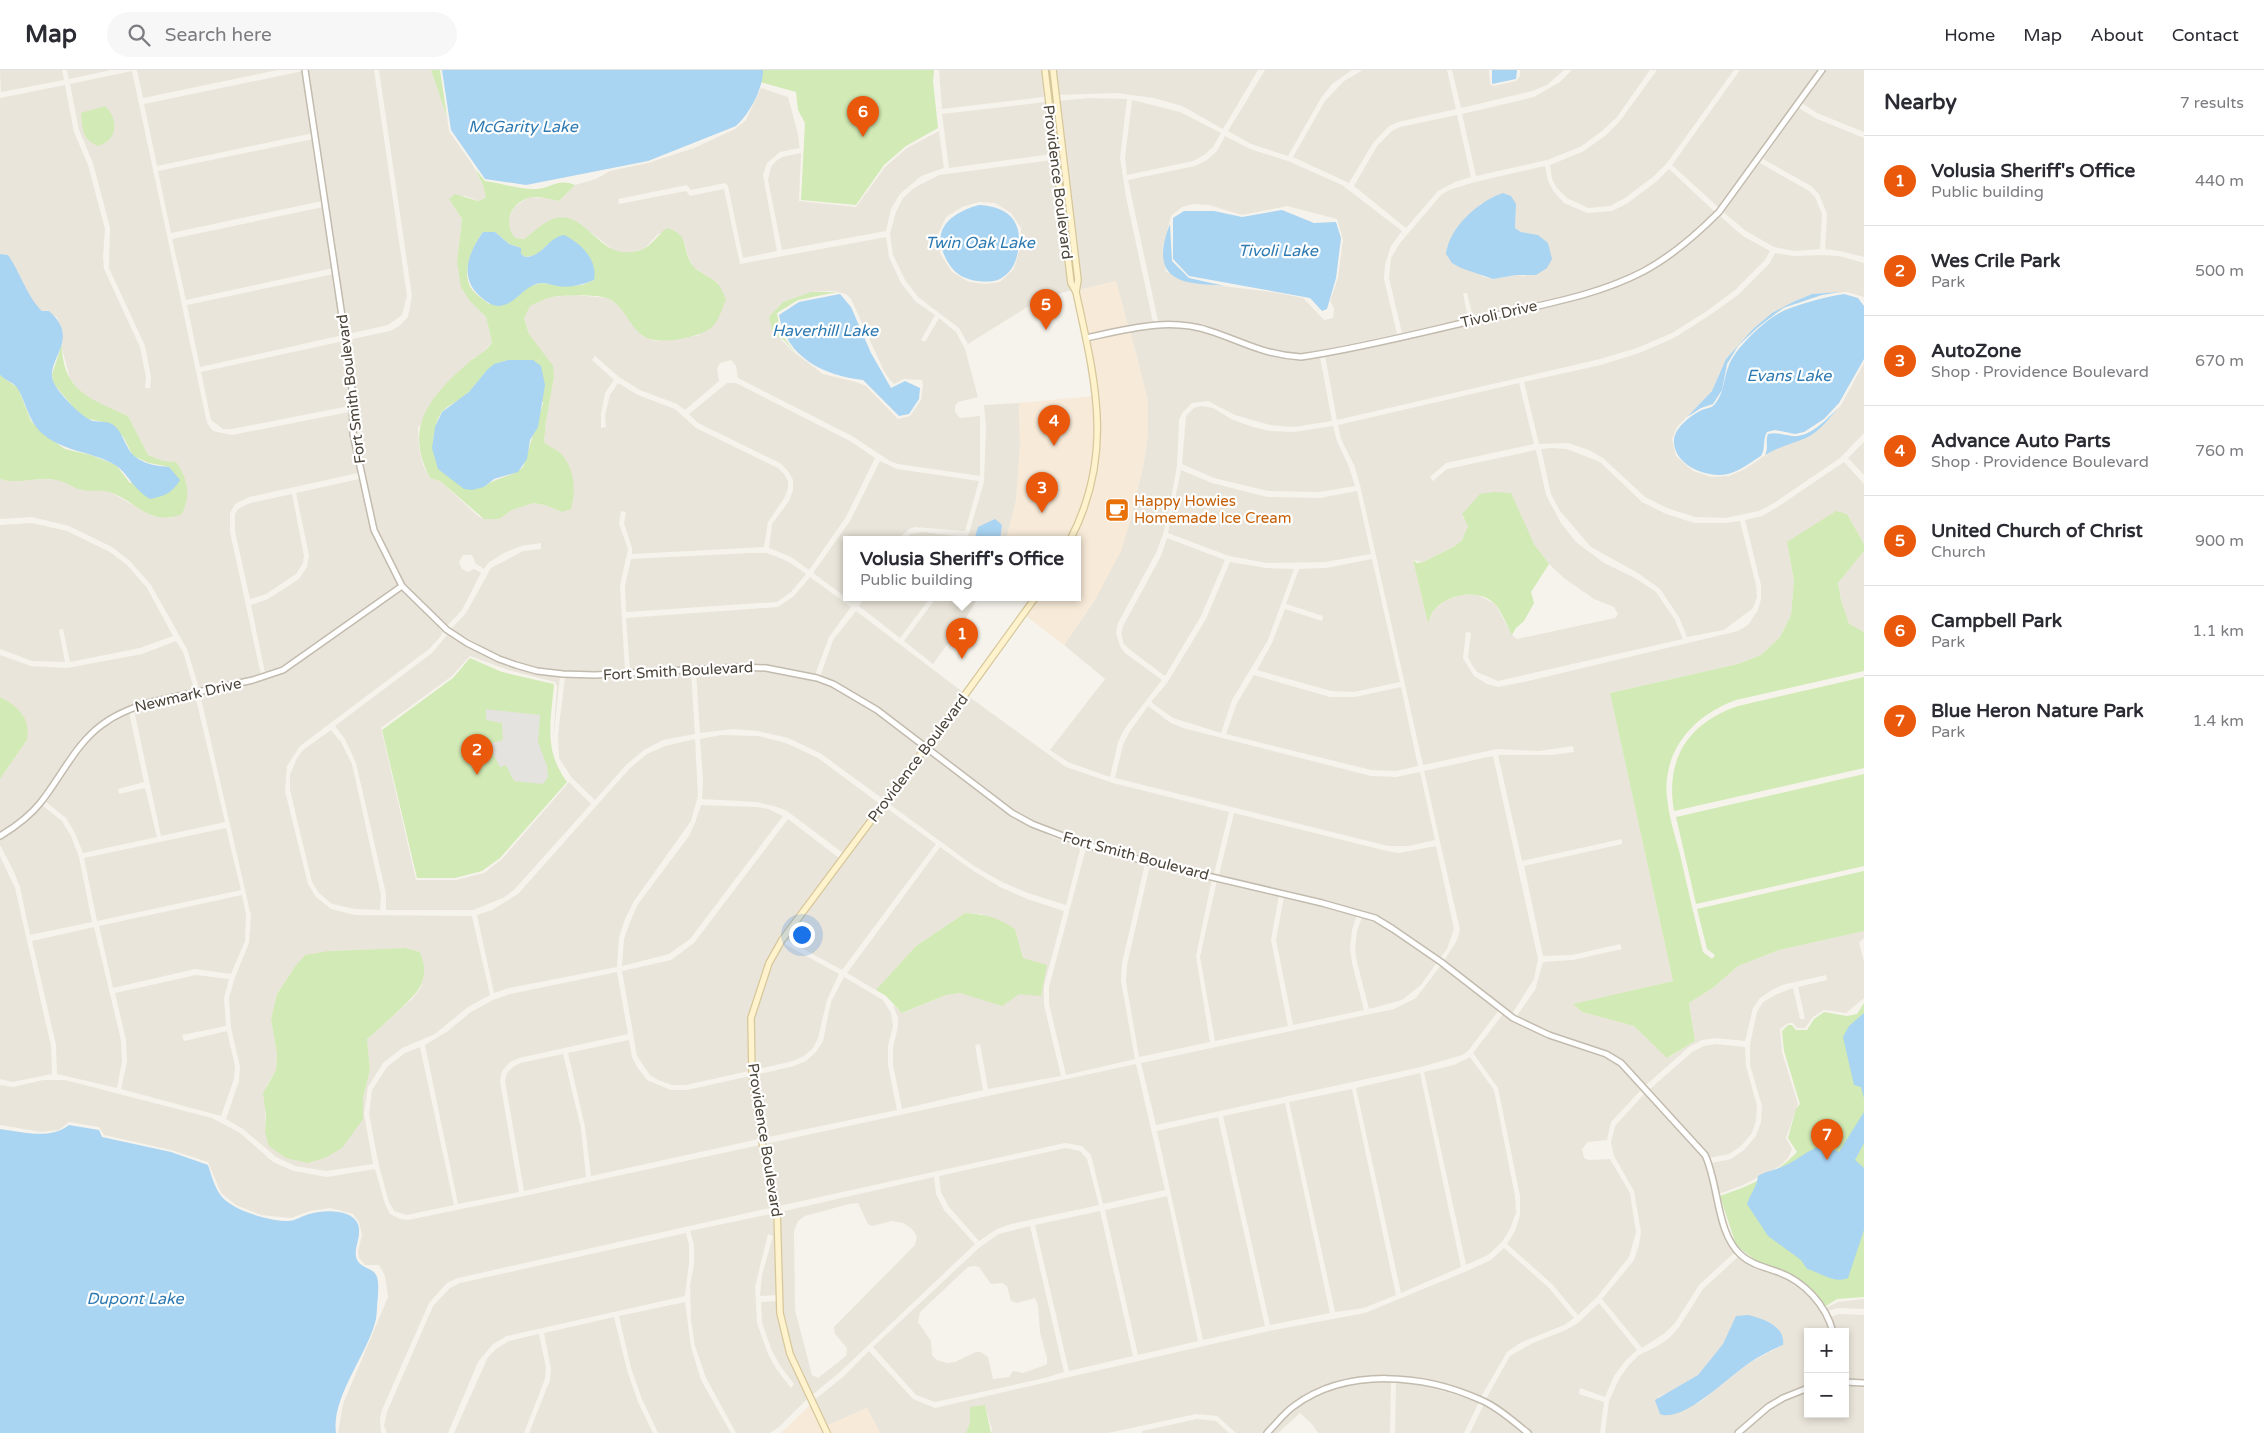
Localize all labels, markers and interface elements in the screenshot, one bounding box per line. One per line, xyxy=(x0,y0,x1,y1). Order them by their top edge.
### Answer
search box xyxy=(107,12,457,57)
text: Map xyxy=(25,20,77,49)
icon: search xyxy=(125,21,153,49)
text: Search here xyxy=(165,24,272,46)
text: Home xyxy=(1944,24,1995,46)
text: Map xyxy=(2023,24,2062,46)
text: About xyxy=(2090,24,2144,46)
text: Contact xyxy=(2172,24,2239,46)
text: Nearby xyxy=(1884,90,1957,115)
text: 7 results xyxy=(2180,93,2244,113)
pin: 6 xyxy=(847,96,879,137)
street label: Providence Boulevard xyxy=(1040,104,1076,260)
water label: McGarity Lake xyxy=(468,117,579,137)
text: Volusia Sheriff's Office xyxy=(1931,160,2135,182)
text: 1 xyxy=(1895,171,1905,191)
text: 440 m xyxy=(2195,171,2244,191)
text: Public building xyxy=(1931,182,2044,202)
water label: Twin Oak Lake xyxy=(925,233,1036,253)
water label: Tivoli Lake xyxy=(1238,241,1319,261)
text: Wes Crile Park xyxy=(1931,250,2060,272)
text: 2 xyxy=(1895,261,1905,281)
text: 500 m xyxy=(2195,261,2244,281)
text: Park xyxy=(1931,272,1965,292)
pin: 5 xyxy=(1030,289,1062,330)
street label: Tivoli Drive xyxy=(1459,296,1539,332)
street label: Fort Smith Boulevard xyxy=(333,313,369,465)
water label: Haverhill Lake xyxy=(772,321,879,341)
text: AutoZone xyxy=(1931,340,2021,362)
text: 3 xyxy=(1895,351,1905,371)
text: 670 m xyxy=(2195,351,2244,371)
text: Shop · Providence Boulevard xyxy=(1931,362,2149,382)
water label: Evans Lake xyxy=(1747,366,1832,386)
pin: 4 xyxy=(1038,405,1070,446)
text: Advance Auto Parts xyxy=(1931,430,2111,452)
text: 4 xyxy=(1895,441,1905,461)
text: 760 m xyxy=(2195,441,2244,461)
text: Shop · Providence Boulevard xyxy=(1931,452,2149,472)
pin: 3 xyxy=(1026,472,1058,513)
place label: Happy Howies Homemade Ice Cream xyxy=(1134,492,1291,527)
cafe icon: Happy Howies Homemade Ice Cream xyxy=(1104,497,1130,523)
text: United Church of Christ xyxy=(1931,520,2143,542)
text: 5 xyxy=(1895,531,1905,551)
text: 900 m xyxy=(2195,531,2244,551)
popup xyxy=(843,536,1081,601)
text: Church xyxy=(1931,542,1986,562)
text: Volusia Sheriff's Office xyxy=(860,548,1064,570)
text: Public building xyxy=(860,570,973,590)
text: Campbell Park xyxy=(1931,610,2062,632)
pin: 1 xyxy=(946,618,978,659)
text: 6 xyxy=(1895,621,1905,641)
text: 1.1 km xyxy=(2192,621,2244,641)
text: Park xyxy=(1931,632,1965,652)
street label: Fort Smith Boulevard xyxy=(602,658,754,684)
street label: Newmark Drive xyxy=(133,674,243,716)
street label: Providence Boulevard xyxy=(864,690,972,826)
text: Blue Heron Nature Park xyxy=(1931,700,2144,722)
text: 7 xyxy=(1895,711,1905,731)
text: 1.4 km xyxy=(2192,711,2244,731)
text: Park xyxy=(1931,722,1965,742)
pin: 2 xyxy=(461,734,493,775)
street label: Fort Smith Boulevard xyxy=(1061,828,1211,884)
your location xyxy=(789,922,815,948)
street label: Providence Boulevard xyxy=(744,1062,786,1218)
pin: 7 xyxy=(1811,1119,1843,1160)
water label: Dupont Lake xyxy=(86,1289,185,1309)
map controls xyxy=(1804,1328,1849,1418)
button: + xyxy=(1804,1328,1849,1373)
button: − xyxy=(1804,1373,1849,1418)

